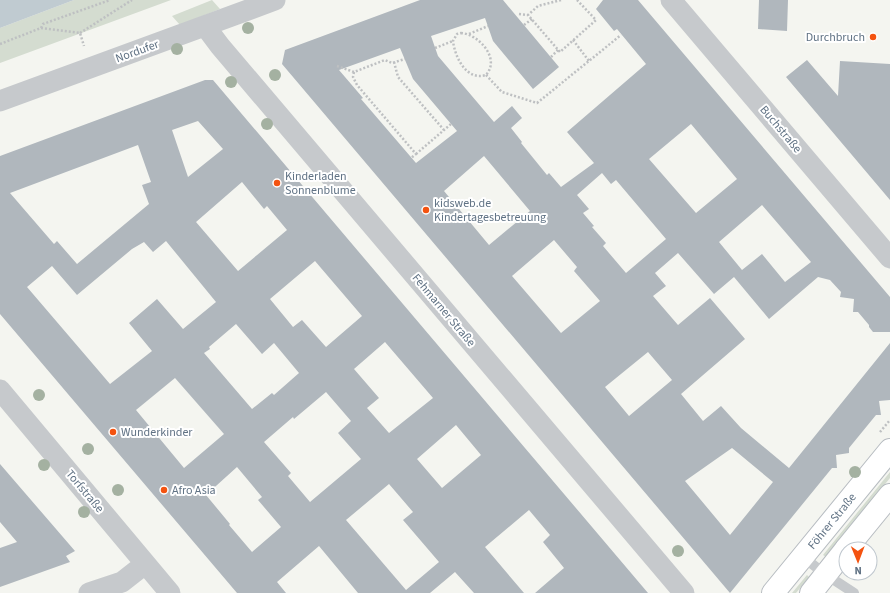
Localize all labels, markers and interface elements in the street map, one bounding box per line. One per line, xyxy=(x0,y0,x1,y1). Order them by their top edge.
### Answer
place label: Durchbruch xyxy=(806,29,865,46)
marker: Durchbruch xyxy=(868,32,878,42)
street label: Nordufer xyxy=(113,36,162,67)
street label: Buchstraße xyxy=(756,102,806,157)
place label: Kinderladen Sonnenblume xyxy=(285,168,356,199)
marker: Kinderladen Sonnenblume xyxy=(272,178,282,188)
place label: kidsweb.de Kindertagesbetreuung xyxy=(434,195,546,226)
marker: kidsweb.de Kindertagesbetreuung xyxy=(421,205,431,215)
street label: Fehmarner Straße xyxy=(408,270,479,350)
place label: Wunderkinder xyxy=(121,424,193,441)
marker: Wunderkinder xyxy=(108,427,118,437)
street label: Torfstraße xyxy=(62,466,108,517)
place label: Afro Asia xyxy=(172,482,216,499)
marker: Afro Asia xyxy=(159,485,169,495)
street label: Föhrer Straße xyxy=(804,489,861,553)
north arrow xyxy=(838,541,878,581)
text: N xyxy=(854,563,862,578)

